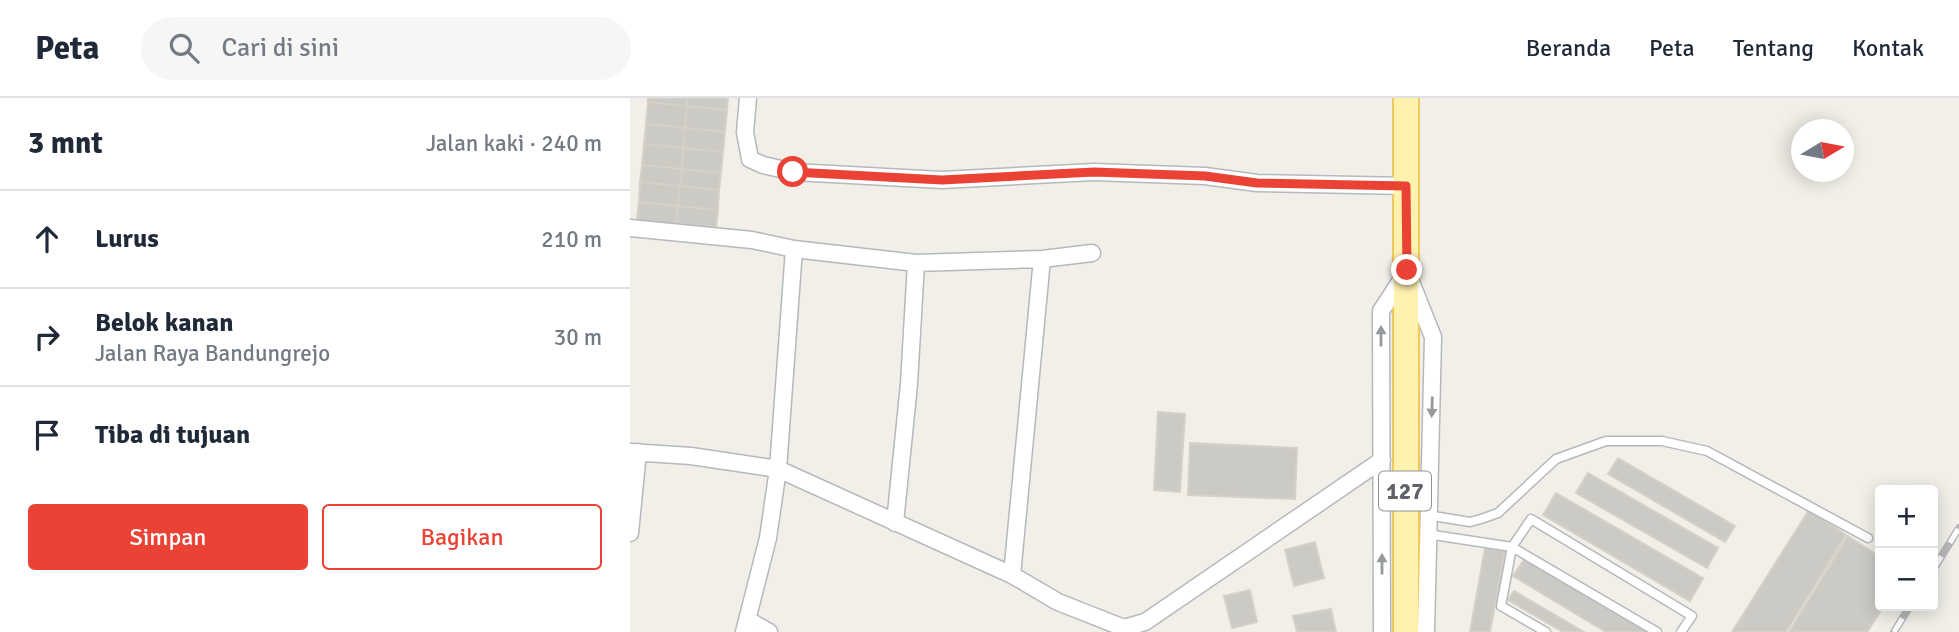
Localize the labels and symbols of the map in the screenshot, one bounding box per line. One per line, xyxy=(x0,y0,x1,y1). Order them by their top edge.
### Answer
north arrow xyxy=(1791,119,1854,182)
route start xyxy=(777,156,808,187)
route end xyxy=(1391,254,1422,285)
one-way arrow xyxy=(1375,325,1387,347)
one-way arrow xyxy=(1427,396,1438,418)
road number: 127 xyxy=(1379,472,1431,510)
one-way arrow xyxy=(1376,553,1388,575)

